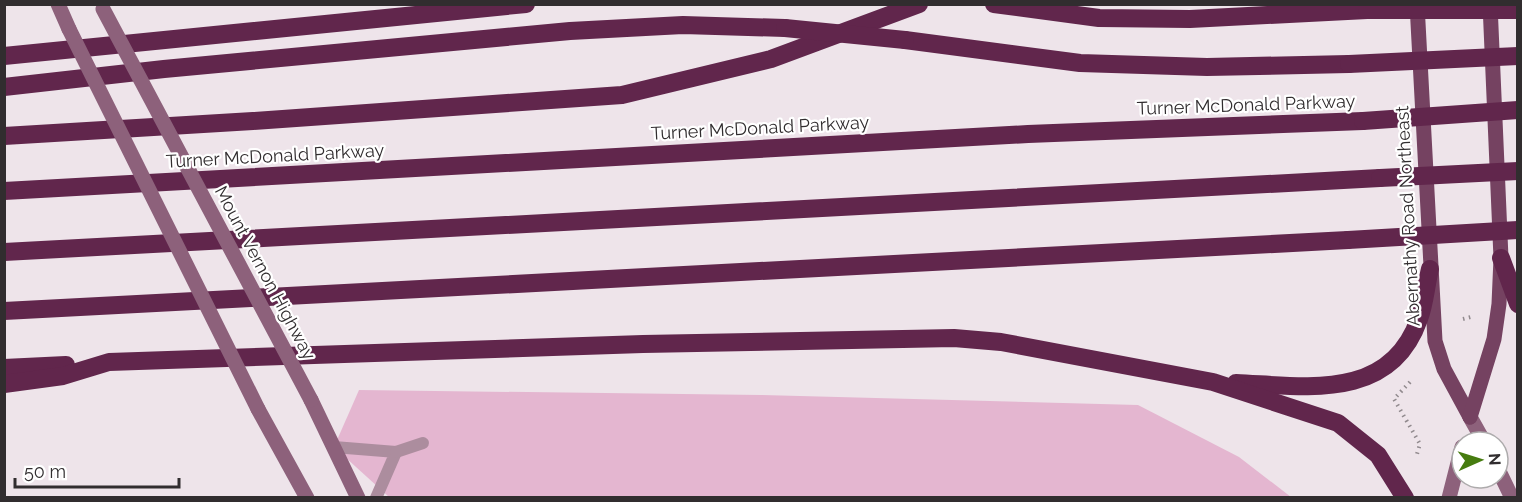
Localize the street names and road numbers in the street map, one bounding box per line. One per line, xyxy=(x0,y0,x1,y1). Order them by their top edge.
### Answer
street label: Turner McDonald Parkway xyxy=(1136,90,1356,119)
street label: Abernathy Road Northeast xyxy=(1391,105,1424,327)
street label: Turner McDonald Parkway xyxy=(650,111,870,144)
street label: Turner McDonald Parkway xyxy=(165,139,385,172)
street label: Mount Vernon Highway xyxy=(211,182,320,364)

